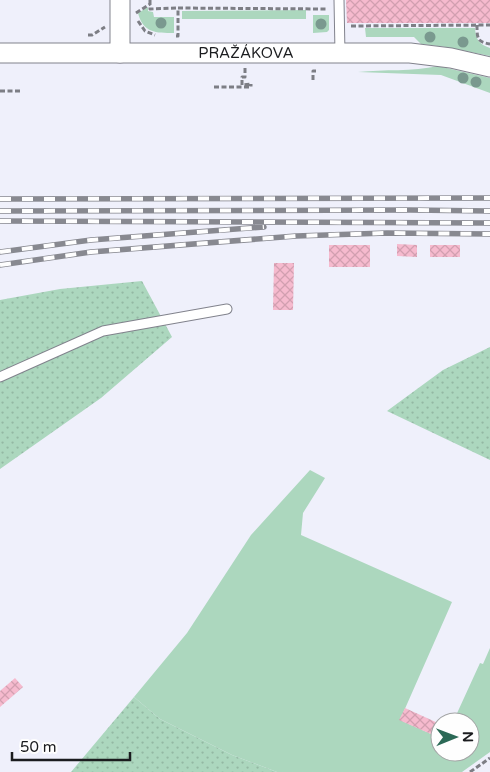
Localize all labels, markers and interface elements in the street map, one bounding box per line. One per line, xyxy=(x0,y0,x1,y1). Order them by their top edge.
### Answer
street label: PRAŽÁKOVA xyxy=(198,44,294,62)
north arrow xyxy=(430,712,480,762)
scale bar xyxy=(12,730,130,762)
text: N xyxy=(459,731,476,743)
text: 50 m xyxy=(20,738,57,756)

